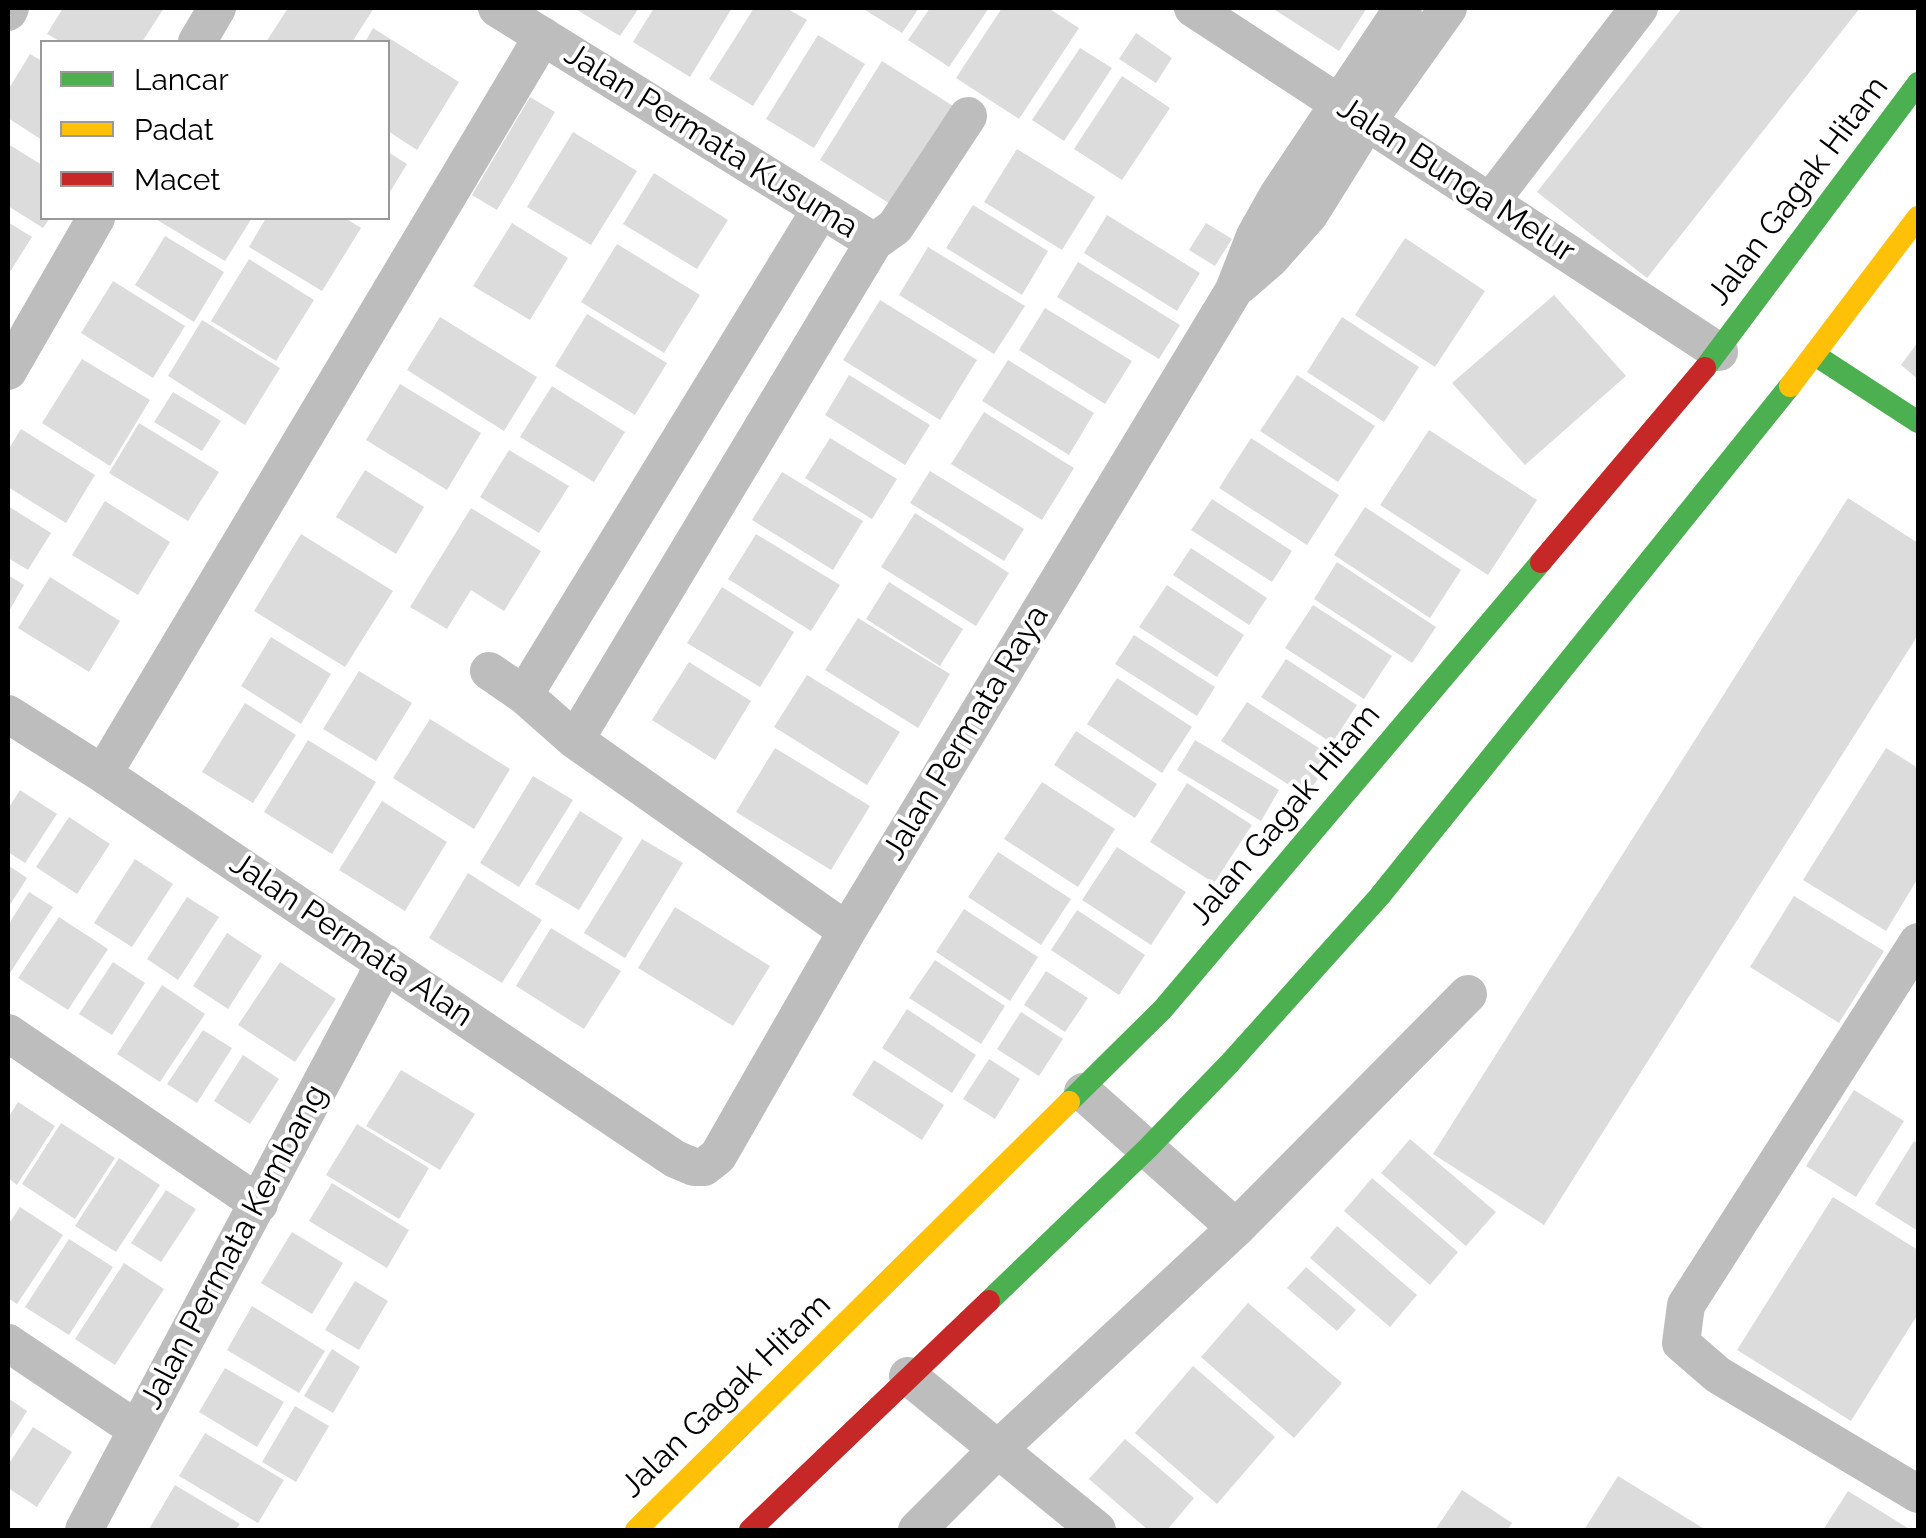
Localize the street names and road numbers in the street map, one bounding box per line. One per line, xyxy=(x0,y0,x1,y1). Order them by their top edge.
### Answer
street label: Jalan Permata Kusuma xyxy=(557,35,865,247)
street label: Jalan Gagak Hitam xyxy=(1700,69,1896,313)
street label: Jalan Bunga Melur xyxy=(1330,89,1582,271)
street label: Jalan Permata Raya xyxy=(875,599,1057,867)
street label: Jalan Gagak Hitam xyxy=(1181,697,1389,933)
street label: Jalan Permata Alan xyxy=(222,845,480,1035)
street label: Jalan Permata Kembang xyxy=(132,1078,336,1416)
street label: Jalan Gagak Hitam xyxy=(613,1286,839,1506)

